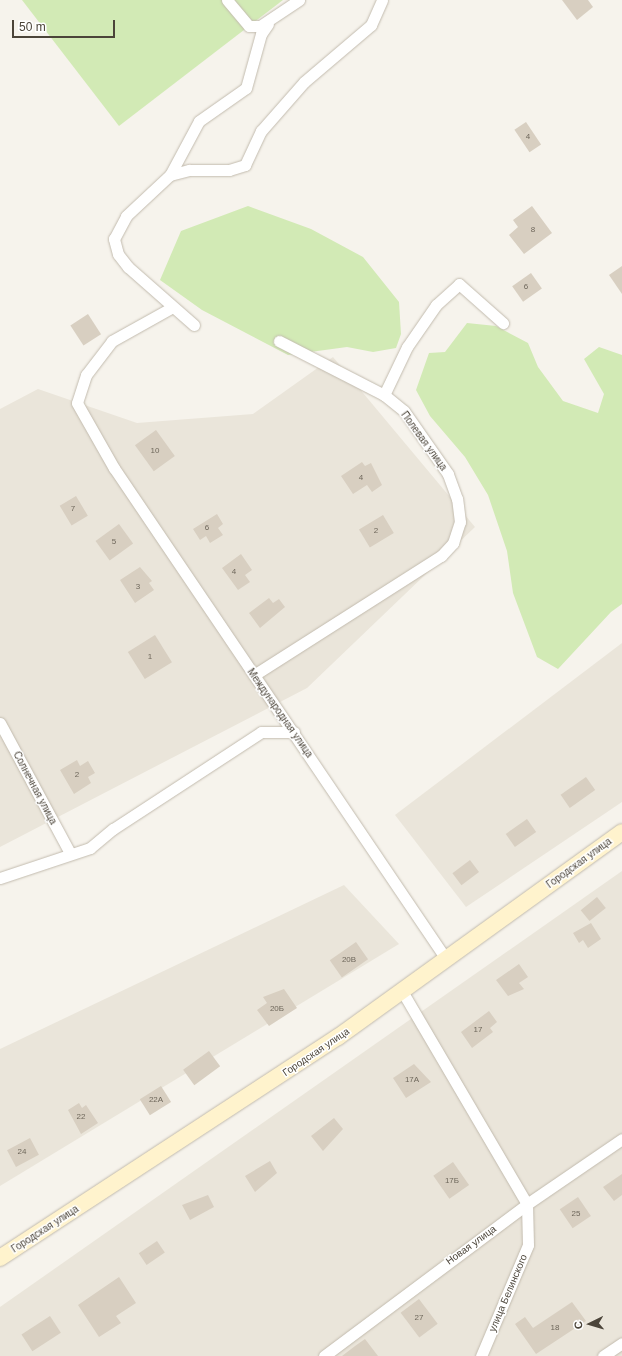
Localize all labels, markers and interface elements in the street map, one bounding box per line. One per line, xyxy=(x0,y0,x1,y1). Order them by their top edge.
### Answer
scale bar xyxy=(14,12,117,38)
text: 50 m xyxy=(19,20,46,34)
house number: 4 xyxy=(526,132,530,142)
house number: 8 xyxy=(531,225,535,235)
house number: 6 xyxy=(524,282,528,292)
street label: Полевая улица xyxy=(398,409,450,473)
house number: 10 xyxy=(151,446,159,456)
house number: 4 xyxy=(359,473,363,483)
house number: 7 xyxy=(71,504,75,514)
house number: 6 xyxy=(205,523,209,533)
house number: 2 xyxy=(374,526,378,536)
house number: 5 xyxy=(112,537,116,547)
house number: 4 xyxy=(232,567,236,577)
house number: 3 xyxy=(136,582,140,592)
house number: 1 xyxy=(148,652,152,662)
street label: Международная улица xyxy=(245,666,315,760)
street label: Солнечная улица xyxy=(11,749,59,827)
house number: 2 xyxy=(75,770,79,780)
street label: Городская улица xyxy=(544,835,614,891)
house number: 20В xyxy=(342,955,356,965)
house number: 20Б xyxy=(270,1004,284,1014)
street label: Городская улица xyxy=(280,1025,352,1079)
house number: 17 xyxy=(474,1025,482,1035)
house number: 17А xyxy=(405,1075,419,1085)
house number: 22А xyxy=(149,1095,163,1105)
house number: 22 xyxy=(77,1112,85,1122)
house number: 24 xyxy=(18,1147,26,1157)
house number: 17Б xyxy=(445,1176,459,1186)
street label: Городская улица xyxy=(9,1203,81,1255)
house number: 25 xyxy=(572,1209,580,1219)
street label: Новая улица xyxy=(444,1223,498,1267)
street label: улица Белинского xyxy=(486,1252,530,1334)
north arrow xyxy=(570,1304,610,1344)
house number: 27 xyxy=(415,1313,423,1323)
text: С xyxy=(572,1321,584,1330)
house number: 18 xyxy=(551,1323,559,1333)

